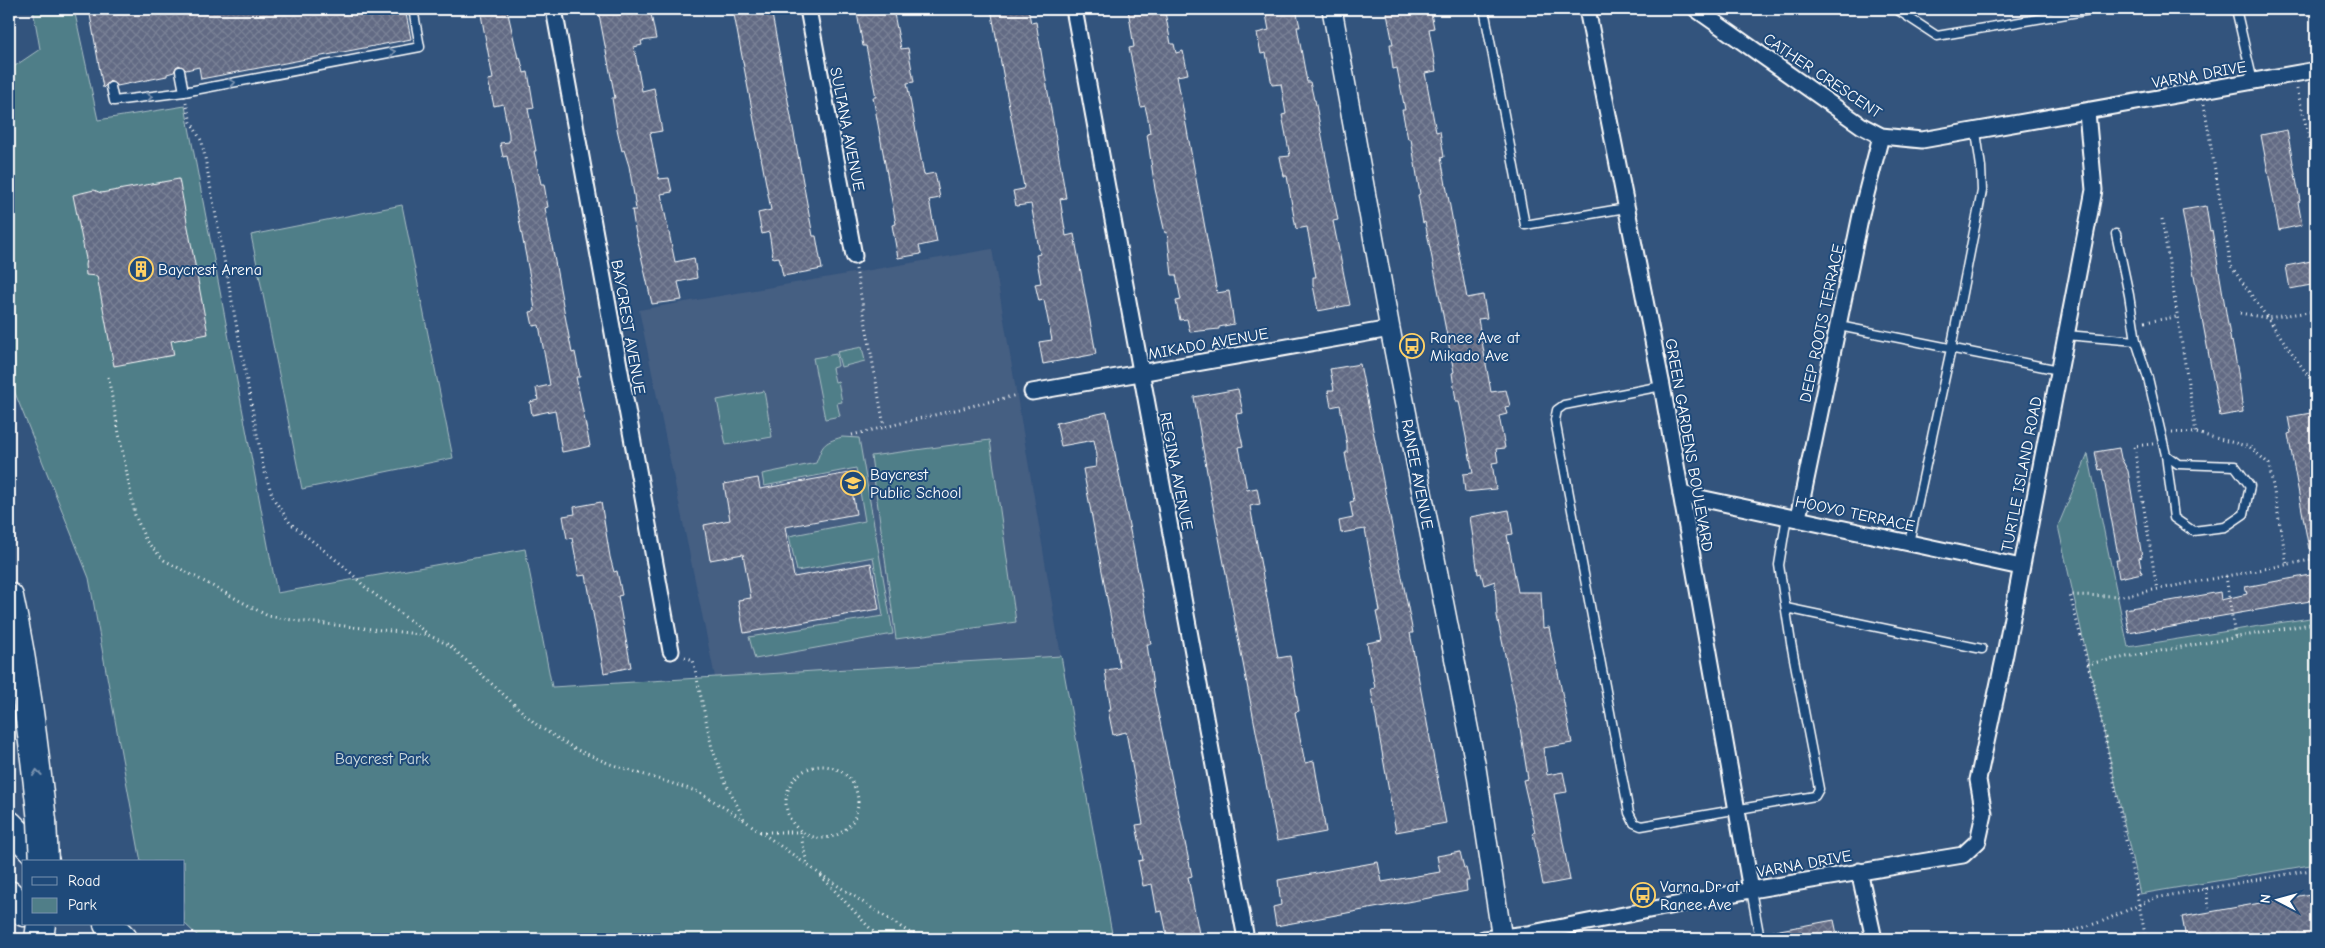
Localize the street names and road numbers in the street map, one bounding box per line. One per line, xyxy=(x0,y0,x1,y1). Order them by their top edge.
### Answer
street label: CATHER CRESCENT xyxy=(1760,30,1885,122)
street label: VARNA DRIVE xyxy=(2150,58,2248,92)
street label: SULTANA AVENUE xyxy=(826,66,868,193)
street label: DEEP ROOTS TERRACE xyxy=(1796,242,1848,404)
street label: BAYCREST AVENUE xyxy=(607,258,649,396)
street label: MIKADO AVENUE xyxy=(1147,324,1270,363)
street label: GREEN GARDENS BOULEVARD xyxy=(1661,337,1717,553)
street label: TURTLE ISLAND ROAD xyxy=(1998,395,2046,553)
street label: REGINA AVENUE xyxy=(1156,411,1196,532)
street label: RANEE AVENUE xyxy=(1397,417,1437,531)
street label: HOOYO TERRACE xyxy=(1793,493,1917,536)
street label: VARNA DRIVE xyxy=(1755,847,1853,881)

